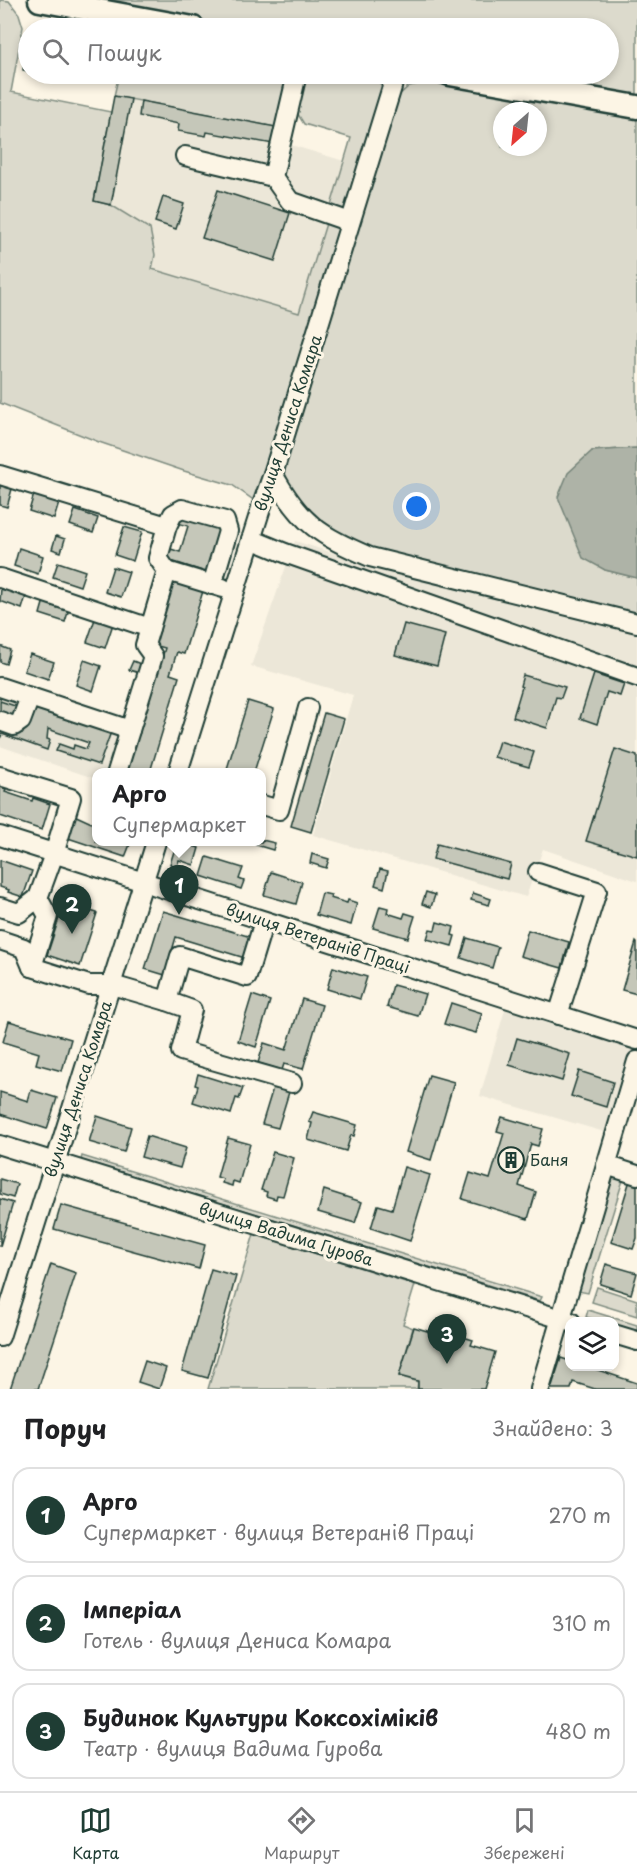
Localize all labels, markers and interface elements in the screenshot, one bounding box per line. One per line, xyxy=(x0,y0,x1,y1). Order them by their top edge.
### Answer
search box xyxy=(18,18,619,84)
icon: search xyxy=(39,35,72,68)
text: Пошук xyxy=(87,35,162,68)
north arrow xyxy=(493,102,547,156)
street label: вулиця Дениса Комара xyxy=(247,331,327,514)
your location xyxy=(402,492,431,521)
popup xyxy=(92,768,266,846)
text: Арго xyxy=(112,776,167,809)
text: Супермаркет xyxy=(112,809,246,839)
pin: 1 xyxy=(160,866,198,915)
pin: 2 xyxy=(52,884,92,934)
street label: вулиця Ветеранів Праці xyxy=(223,896,413,978)
street label: вулиця Дениса Комара xyxy=(37,997,117,1180)
building icon: Баня xyxy=(496,1145,526,1175)
place label: Баня xyxy=(530,1147,569,1171)
street label: вулиця Вадима Гурова xyxy=(196,1195,376,1271)
pin: 3 xyxy=(428,1314,466,1364)
map controls xyxy=(565,1317,619,1371)
button: layers xyxy=(565,1317,619,1371)
text: Поруч xyxy=(24,1409,107,1448)
text: Знайдено: 3 xyxy=(493,1413,613,1443)
text: Арго xyxy=(83,1484,137,1517)
text: 1 xyxy=(41,1500,50,1530)
text: 270 m xyxy=(548,1500,611,1530)
text: Супермаркет · вулиця Ветеранів Праці xyxy=(83,1517,474,1547)
text: Імперіал xyxy=(83,1592,181,1625)
text: 2 xyxy=(38,1608,53,1638)
text: 310 m xyxy=(551,1608,611,1638)
text: Готель · вулиця Дениса Комара xyxy=(83,1625,391,1655)
text: Будинок Культури Коксохіміків xyxy=(83,1700,438,1733)
text: 3 xyxy=(39,1716,52,1746)
text: 480 m xyxy=(546,1716,611,1746)
text: Театр · вулиця Вадима Гурова xyxy=(83,1733,383,1763)
tab: Карта xyxy=(72,1804,119,1864)
tab: Маршрут xyxy=(264,1804,340,1864)
tab: Збережені xyxy=(484,1804,565,1864)

